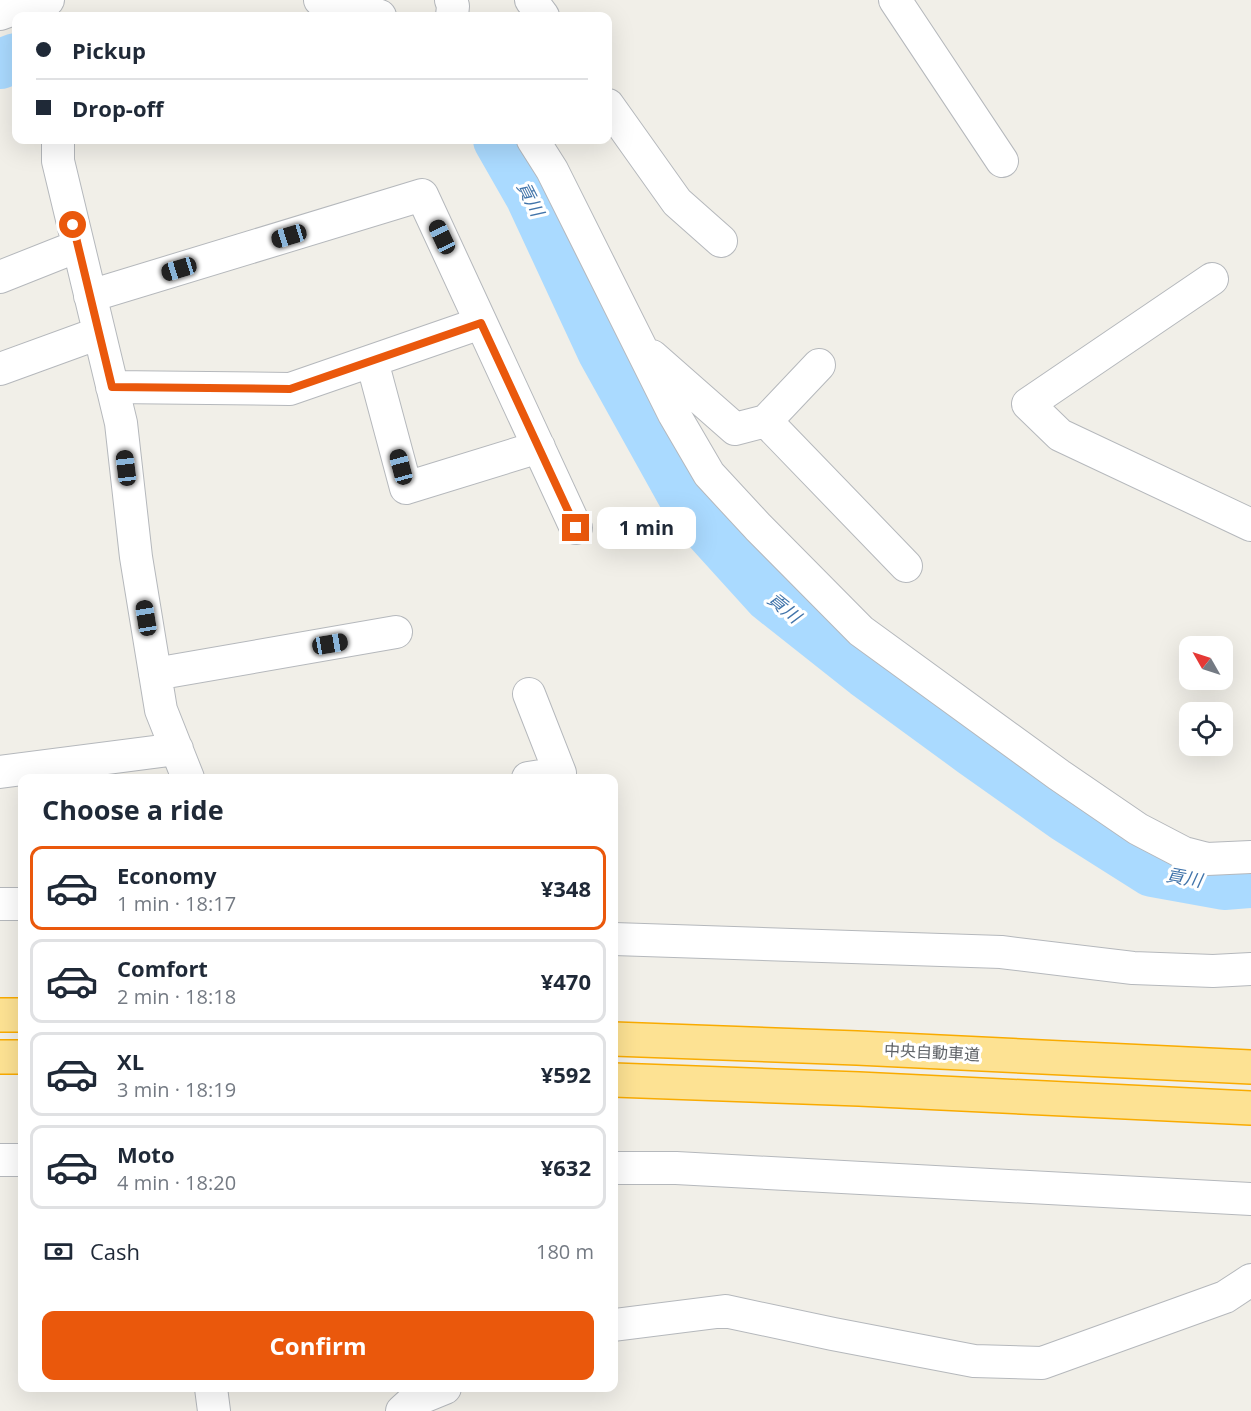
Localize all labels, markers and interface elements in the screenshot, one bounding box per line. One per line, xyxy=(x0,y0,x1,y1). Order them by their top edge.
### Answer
text: Pickup xyxy=(72,35,146,65)
text: Drop-off xyxy=(72,93,164,123)
water label: 貢川 xyxy=(512,177,551,222)
route start xyxy=(59,211,86,238)
car xyxy=(426,217,458,257)
car xyxy=(269,222,309,250)
car xyxy=(159,255,199,283)
car xyxy=(388,447,414,487)
car xyxy=(115,449,137,487)
callout: 1 min xyxy=(597,507,696,549)
route end xyxy=(562,514,589,541)
text: 1 min xyxy=(619,514,674,541)
water label: 貢川 xyxy=(763,587,808,629)
car xyxy=(134,599,158,637)
car xyxy=(311,632,349,656)
north arrow xyxy=(1179,636,1233,690)
map controls xyxy=(1179,636,1233,756)
button: locate xyxy=(1179,702,1233,756)
text: Choose a ride xyxy=(42,791,224,828)
text: Economy xyxy=(117,860,216,890)
icon: car xyxy=(45,861,99,915)
water label: 貢川 xyxy=(1164,862,1206,892)
text: ¥348 xyxy=(541,873,591,903)
text: 1 min · 18:17 xyxy=(117,890,236,917)
text: Comfort xyxy=(117,953,208,983)
icon: car xyxy=(45,954,99,1008)
text: ¥470 xyxy=(541,966,591,996)
text: 2 min · 18:18 xyxy=(117,983,236,1010)
street label: 中央自動車道 xyxy=(883,1039,981,1065)
text: XL xyxy=(117,1046,144,1076)
icon: car xyxy=(45,1047,99,1101)
text: ¥592 xyxy=(541,1059,591,1089)
text: 3 min · 18:19 xyxy=(117,1076,236,1103)
text: Moto xyxy=(117,1139,175,1169)
icon: car xyxy=(45,1140,99,1194)
text: ¥632 xyxy=(541,1152,591,1182)
text: 4 min · 18:20 xyxy=(117,1169,236,1196)
icon: cash xyxy=(42,1235,75,1268)
text: Cash xyxy=(90,1236,140,1266)
text: 180 m xyxy=(536,1238,594,1265)
button: Confirm xyxy=(42,1311,594,1380)

